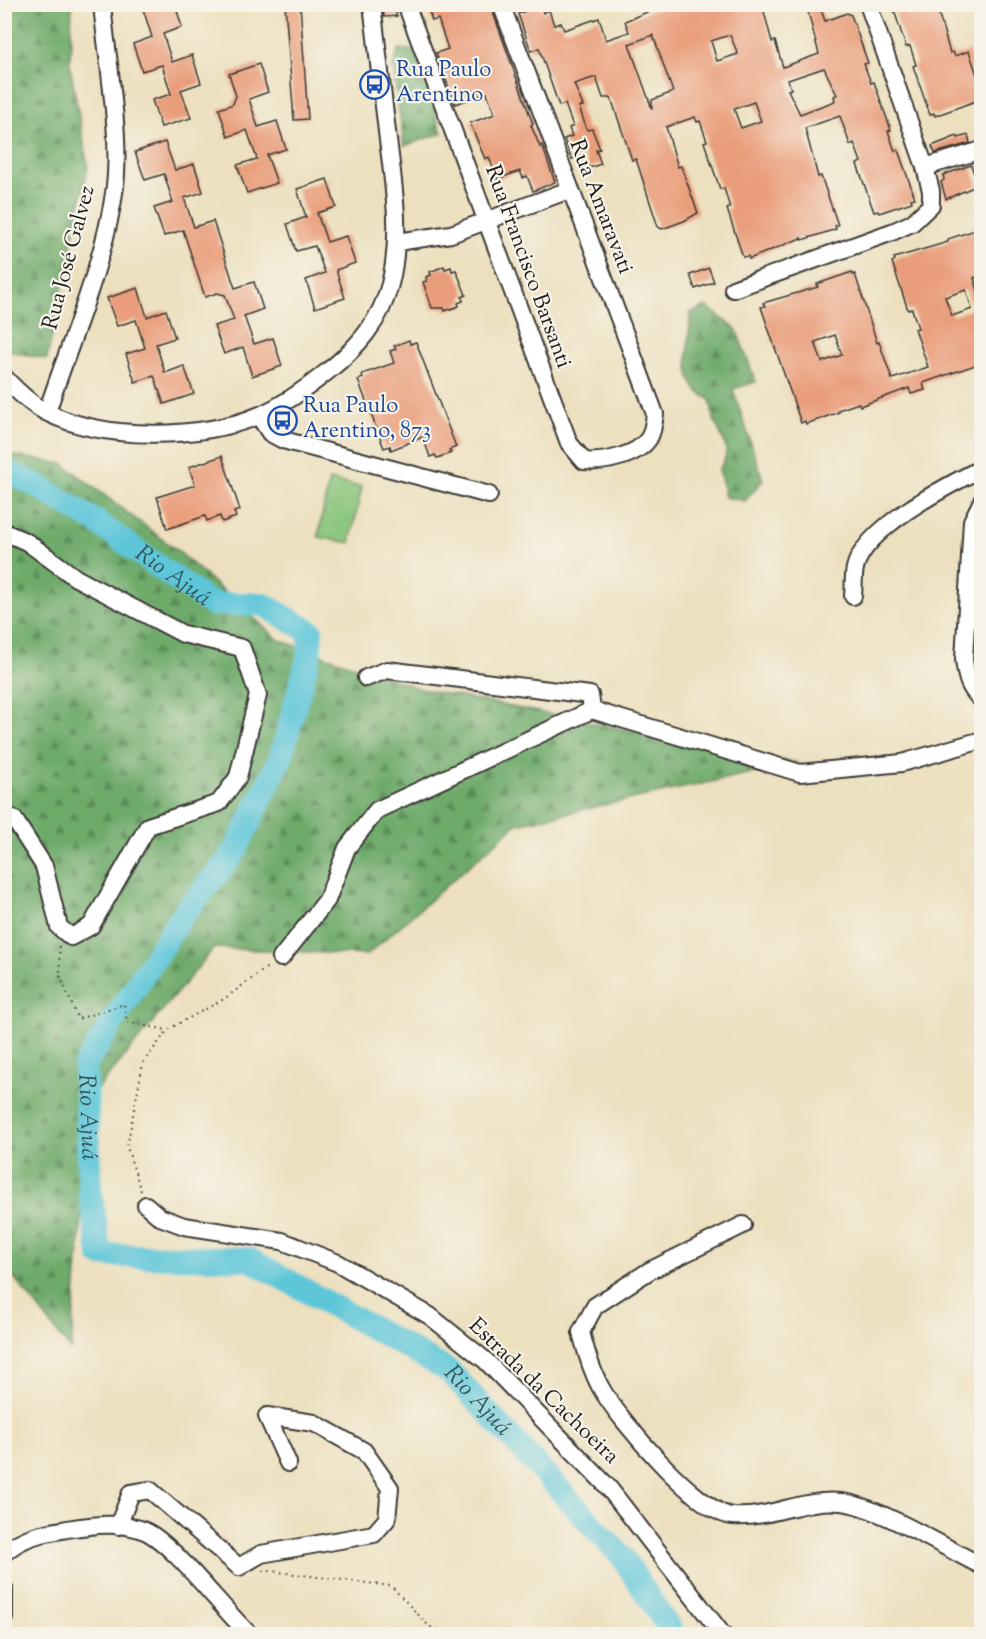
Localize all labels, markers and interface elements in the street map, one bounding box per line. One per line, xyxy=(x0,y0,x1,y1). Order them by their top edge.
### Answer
place label: Rua Paulo Arentino xyxy=(396,55,491,112)
bus stop icon: Rua Paulo Arentino xyxy=(359,68,391,100)
street label: Rua Amaravati xyxy=(560,135,640,279)
street label: Rua Francisco Barsanti xyxy=(475,161,579,373)
street label: Rua José Galvez xyxy=(35,182,105,334)
place label: Rua Paulo Arentino, 873 xyxy=(303,391,431,448)
bus stop icon: Rua Paulo Arentino, 873 xyxy=(266,404,298,436)
water label: Rio Ajuá xyxy=(128,538,218,616)
water label: Rio Ajuá xyxy=(68,1073,106,1161)
street label: Estrada da Cachoeira xyxy=(460,1311,626,1473)
water label: Rio Ajuá xyxy=(435,1358,519,1444)

